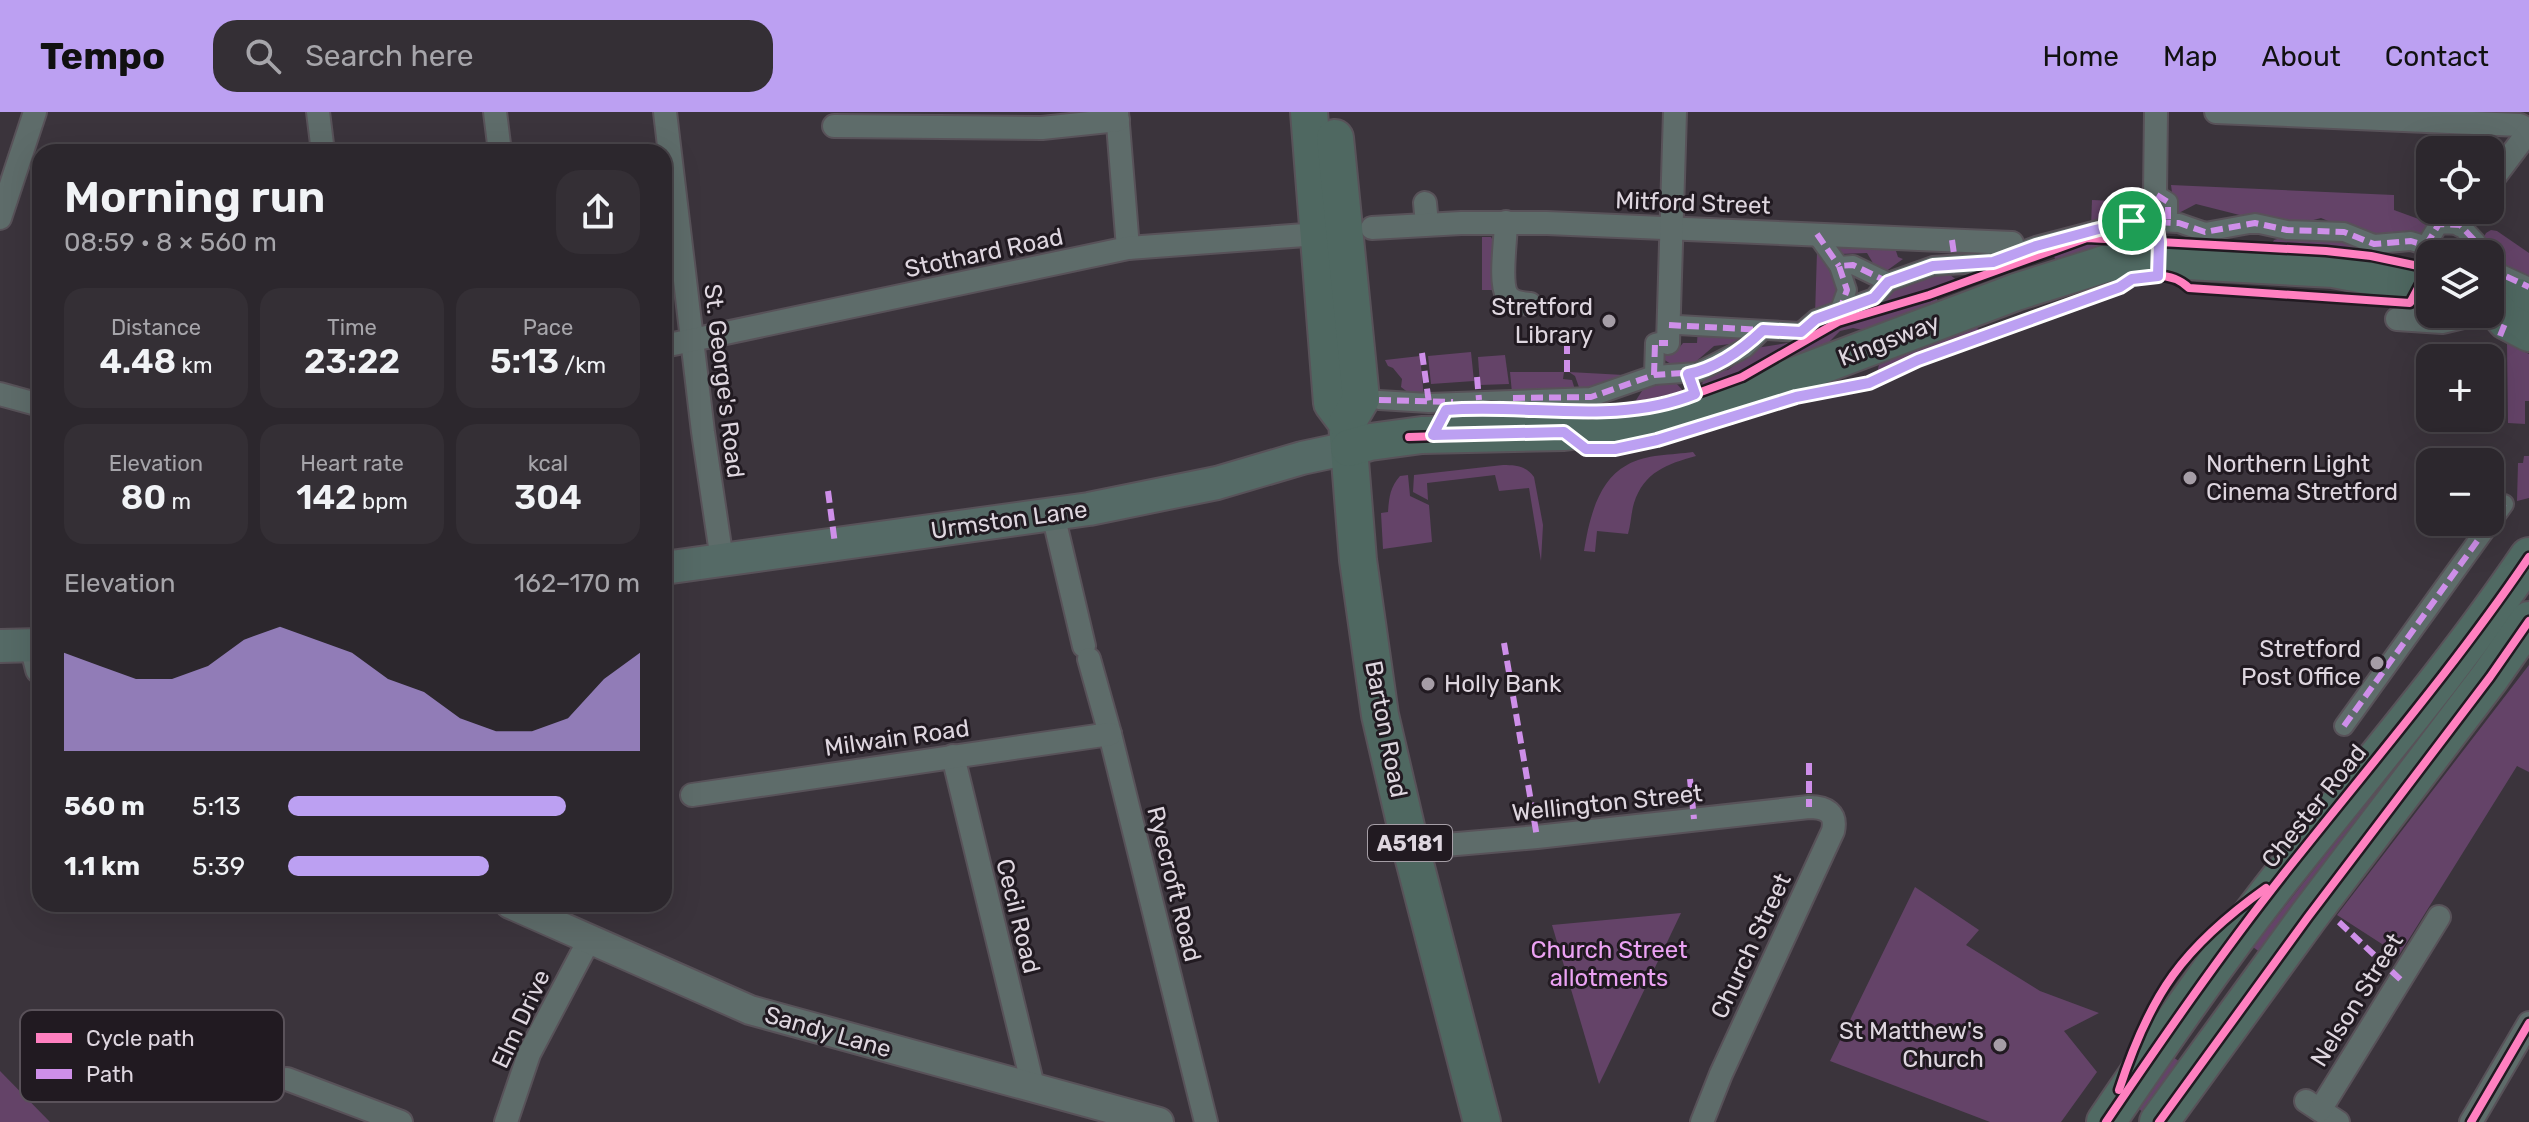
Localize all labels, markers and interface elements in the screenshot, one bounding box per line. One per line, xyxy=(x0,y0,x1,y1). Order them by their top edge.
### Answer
search box xyxy=(213,20,773,92)
text: Tempo xyxy=(40,33,165,79)
icon: search xyxy=(241,34,285,78)
text: Search here xyxy=(305,38,473,74)
text: Home xyxy=(2042,40,2119,73)
text: Map xyxy=(2163,40,2217,73)
text: About xyxy=(2261,40,2341,73)
text: Contact xyxy=(2385,40,2489,73)
map controls xyxy=(2416,136,2504,536)
button: locate xyxy=(2416,136,2504,224)
button: share xyxy=(556,170,640,254)
text: Morning run xyxy=(64,171,325,223)
street label: Mitford Street xyxy=(1615,186,1771,220)
pin xyxy=(2098,187,2166,255)
icon: arrive xyxy=(2110,199,2154,243)
street label: Stothard Road xyxy=(902,223,1066,283)
text: 08:59 · 8 × 560 m xyxy=(64,227,277,258)
button: layers xyxy=(2416,240,2504,328)
street label: St. George's Road xyxy=(698,282,750,480)
place label: Stretford Library xyxy=(1491,293,1593,349)
street label: Kingsway xyxy=(1834,308,1944,372)
marker: Stretford Library xyxy=(1600,312,1618,330)
text: Distance xyxy=(111,314,201,341)
text: Time xyxy=(327,314,377,341)
text: Pace xyxy=(523,314,573,341)
text: 4.48 xyxy=(99,341,176,382)
text: 23:22 xyxy=(304,341,400,382)
text: 5:13 xyxy=(490,341,559,382)
button: + xyxy=(2416,344,2504,432)
text: km xyxy=(176,352,213,379)
text: /km xyxy=(559,352,606,379)
button: − xyxy=(2416,448,2504,536)
text: Elevation xyxy=(109,450,203,477)
text: Heart rate xyxy=(300,450,404,477)
text: kcal xyxy=(528,450,568,477)
place label: Northern Light Cinema Stretford xyxy=(2206,450,2398,506)
marker: Northern Light Cinema Stretford xyxy=(2181,469,2199,487)
text: 80 xyxy=(121,477,166,518)
text: 142 xyxy=(296,477,357,518)
text: 304 xyxy=(514,477,582,518)
text: m xyxy=(166,488,191,515)
text: bpm xyxy=(357,488,408,515)
street label: Urmston Lane xyxy=(929,495,1089,545)
text: Elevation xyxy=(64,568,175,599)
text: 162–170 m xyxy=(514,568,640,599)
place label: Stretford Post Office xyxy=(2241,635,2361,691)
marker: Stretford Post Office xyxy=(2368,654,2386,672)
street label: Barton Road xyxy=(1359,658,1413,800)
place label: Holly Bank xyxy=(1444,670,1562,698)
marker: Holly Bank xyxy=(1419,675,1437,693)
street label: Milwain Road xyxy=(823,714,971,762)
street label: Chester Road xyxy=(2256,739,2372,873)
street label: Wellington Street xyxy=(1510,779,1704,827)
text: 560 m xyxy=(64,791,145,822)
text: 5:13 xyxy=(192,791,241,822)
street label: Ryecroft Road xyxy=(1141,803,1207,965)
road number: A5181 xyxy=(1368,825,1452,861)
text: 1.1 km xyxy=(64,851,140,882)
text: 5:39 xyxy=(192,851,245,882)
street label: Cecil Road xyxy=(990,856,1046,976)
street label: Church Street xyxy=(1705,869,1797,1023)
street label: Nelson Street xyxy=(2305,928,2409,1072)
park label: Church Street allotments xyxy=(1530,936,1688,992)
street label: Elm Drive xyxy=(486,965,556,1073)
street label: Sandy Lane xyxy=(762,1001,894,1063)
legend xyxy=(20,1010,284,1102)
place label: St Matthew's Church xyxy=(1839,1017,1984,1073)
text: Cycle path xyxy=(86,1025,195,1052)
marker: St Matthew's Church xyxy=(1991,1036,2009,1054)
text: Path xyxy=(86,1061,134,1088)

